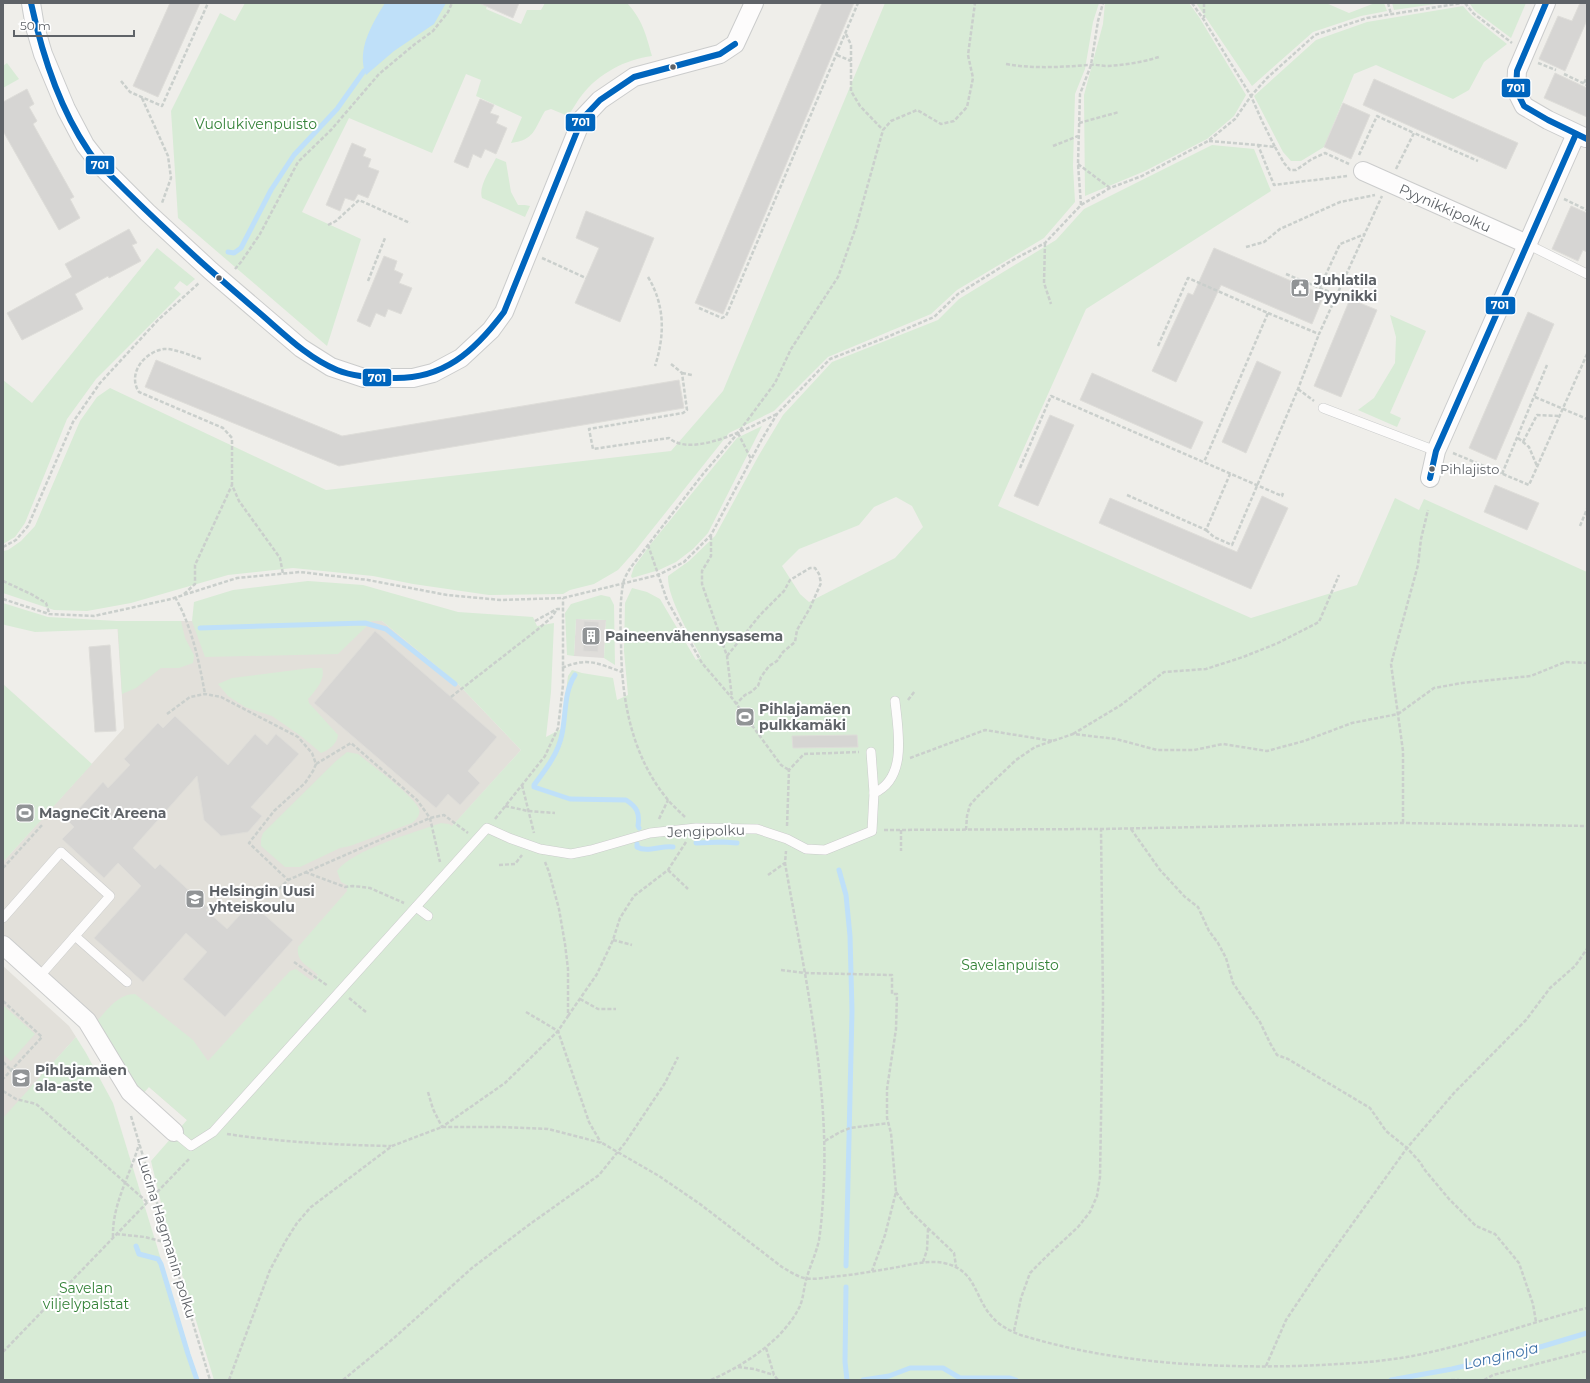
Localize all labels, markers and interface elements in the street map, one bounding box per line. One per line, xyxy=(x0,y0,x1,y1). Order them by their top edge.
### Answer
scale bar xyxy=(14,12,134,38)
text: 50 m xyxy=(20,18,51,33)
unlabelled marker xyxy=(668,62,678,72)
line badge: 701 xyxy=(1501,78,1531,98)
text: 701 xyxy=(1507,81,1525,95)
line badge: 701 xyxy=(565,113,596,132)
park label: Vuolukivenpuisto xyxy=(195,115,317,133)
text: 701 xyxy=(572,115,590,129)
line badge: 701 xyxy=(85,155,115,175)
text: 701 xyxy=(91,158,109,172)
street label: Pyynikkipolku xyxy=(1396,180,1494,236)
place label: Juhlatila Pyynikki xyxy=(1313,271,1377,305)
unlabelled marker xyxy=(214,273,224,283)
public building icon: Juhlatila Pyynikki xyxy=(1289,277,1311,299)
line badge: 701 xyxy=(1485,296,1516,315)
text: 701 xyxy=(1491,298,1509,312)
line badge: 701 xyxy=(362,368,392,387)
text: 701 xyxy=(368,371,386,385)
place label: Pihlajisto xyxy=(1440,461,1499,477)
marker: Pihlajisto xyxy=(1427,464,1437,474)
building icon: Paineenvähennysasema xyxy=(580,625,602,647)
place label: Paineenvähennysasema xyxy=(605,627,783,645)
place label: Pihlajamäen pulkkamäki xyxy=(759,700,851,734)
sports icon: Pihlajamäen pulkkamäki xyxy=(734,706,756,728)
sports icon: MagneCit Areena xyxy=(14,802,36,824)
place label: MagneCit Areena xyxy=(39,804,166,822)
street label: Jengipolku xyxy=(666,821,745,841)
place label: Helsingin Uusi yhteiskoulu xyxy=(208,882,315,916)
school or university icon: Helsingin Uusi yhteiskoulu xyxy=(184,888,206,910)
park label: Savelanpuisto xyxy=(961,956,1059,974)
place label: Pihlajamäen ala-aste xyxy=(35,1061,127,1095)
school or university icon: Pihlajamäen ala-aste xyxy=(10,1067,32,1089)
street label: Lucina Hagmanin polku xyxy=(134,1154,200,1320)
park label: Savelan viljelypalstat xyxy=(43,1279,129,1313)
water label: Longinoja xyxy=(1462,1338,1540,1373)

